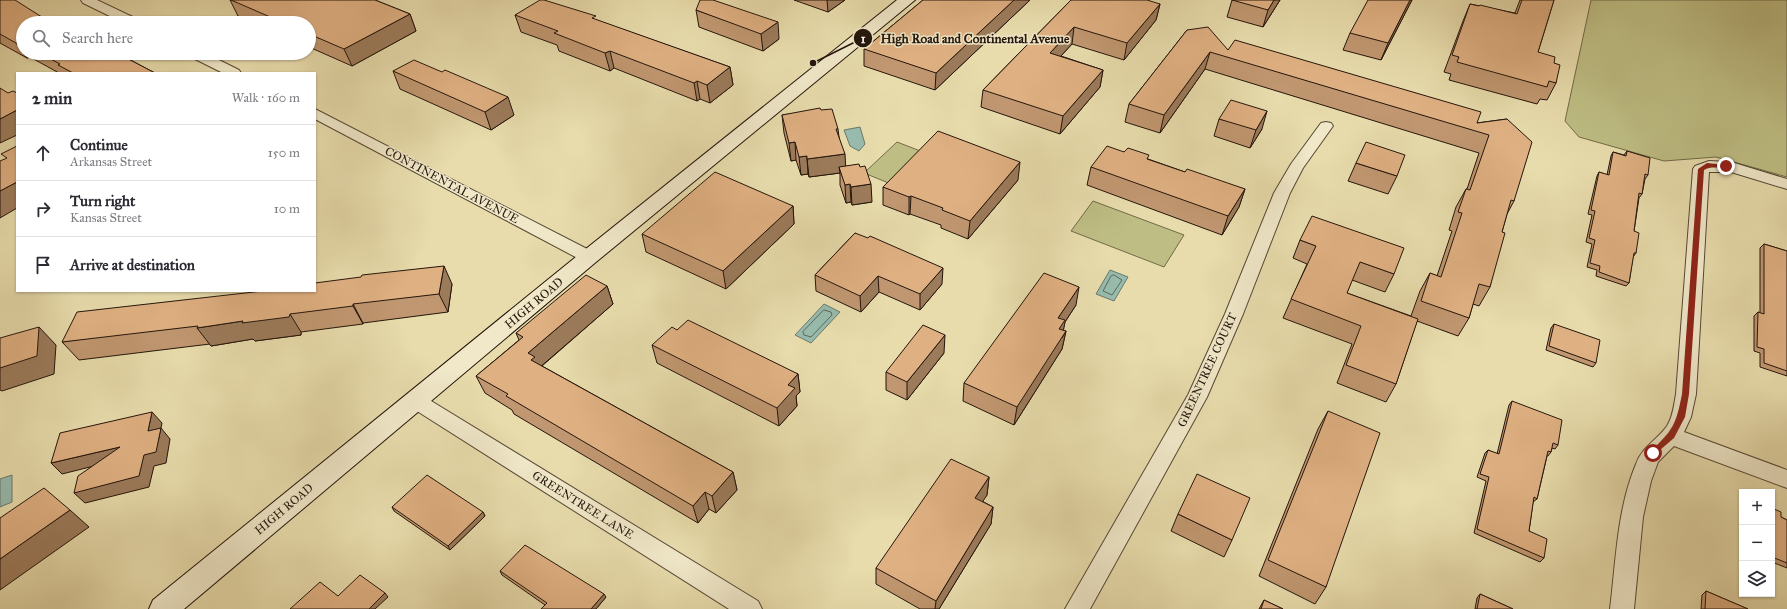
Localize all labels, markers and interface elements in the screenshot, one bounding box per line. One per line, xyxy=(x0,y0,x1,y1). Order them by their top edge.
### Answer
search box xyxy=(16,16,316,60)
callout: High Road and Continental Avenue xyxy=(853,26,1078,51)
icon: search xyxy=(30,27,52,49)
text: Search here xyxy=(62,29,133,47)
text: High Road and Continental Avenue xyxy=(881,31,1070,47)
text: 1 xyxy=(861,32,866,46)
text: 2 min xyxy=(32,88,72,109)
text: Walk · 160 m xyxy=(232,90,300,106)
text: Continue xyxy=(70,136,128,154)
icon: ahead xyxy=(32,142,54,164)
street label: CONTINENTAL AVENUE xyxy=(383,144,522,226)
text: 150 m xyxy=(268,145,300,161)
text: Arkansas Street xyxy=(70,154,152,170)
route end xyxy=(1717,157,1735,175)
text: Turn right xyxy=(70,192,135,210)
icon: right xyxy=(32,198,54,220)
text: 10 m xyxy=(274,201,300,217)
text: Kansas Street xyxy=(70,210,142,226)
icon: arrive xyxy=(32,254,54,276)
text: Arrive at destination xyxy=(70,256,195,274)
street label: HIGH ROAD xyxy=(502,275,566,331)
street label: GREENTREE COURT xyxy=(1174,311,1240,429)
route start xyxy=(1644,444,1662,462)
street label: GREENTREE LANE xyxy=(530,468,637,542)
street label: HIGH ROAD xyxy=(252,481,316,537)
map controls xyxy=(1739,489,1775,597)
button: + xyxy=(1739,489,1775,525)
button: − xyxy=(1739,525,1775,561)
button: layers xyxy=(1739,561,1775,597)

